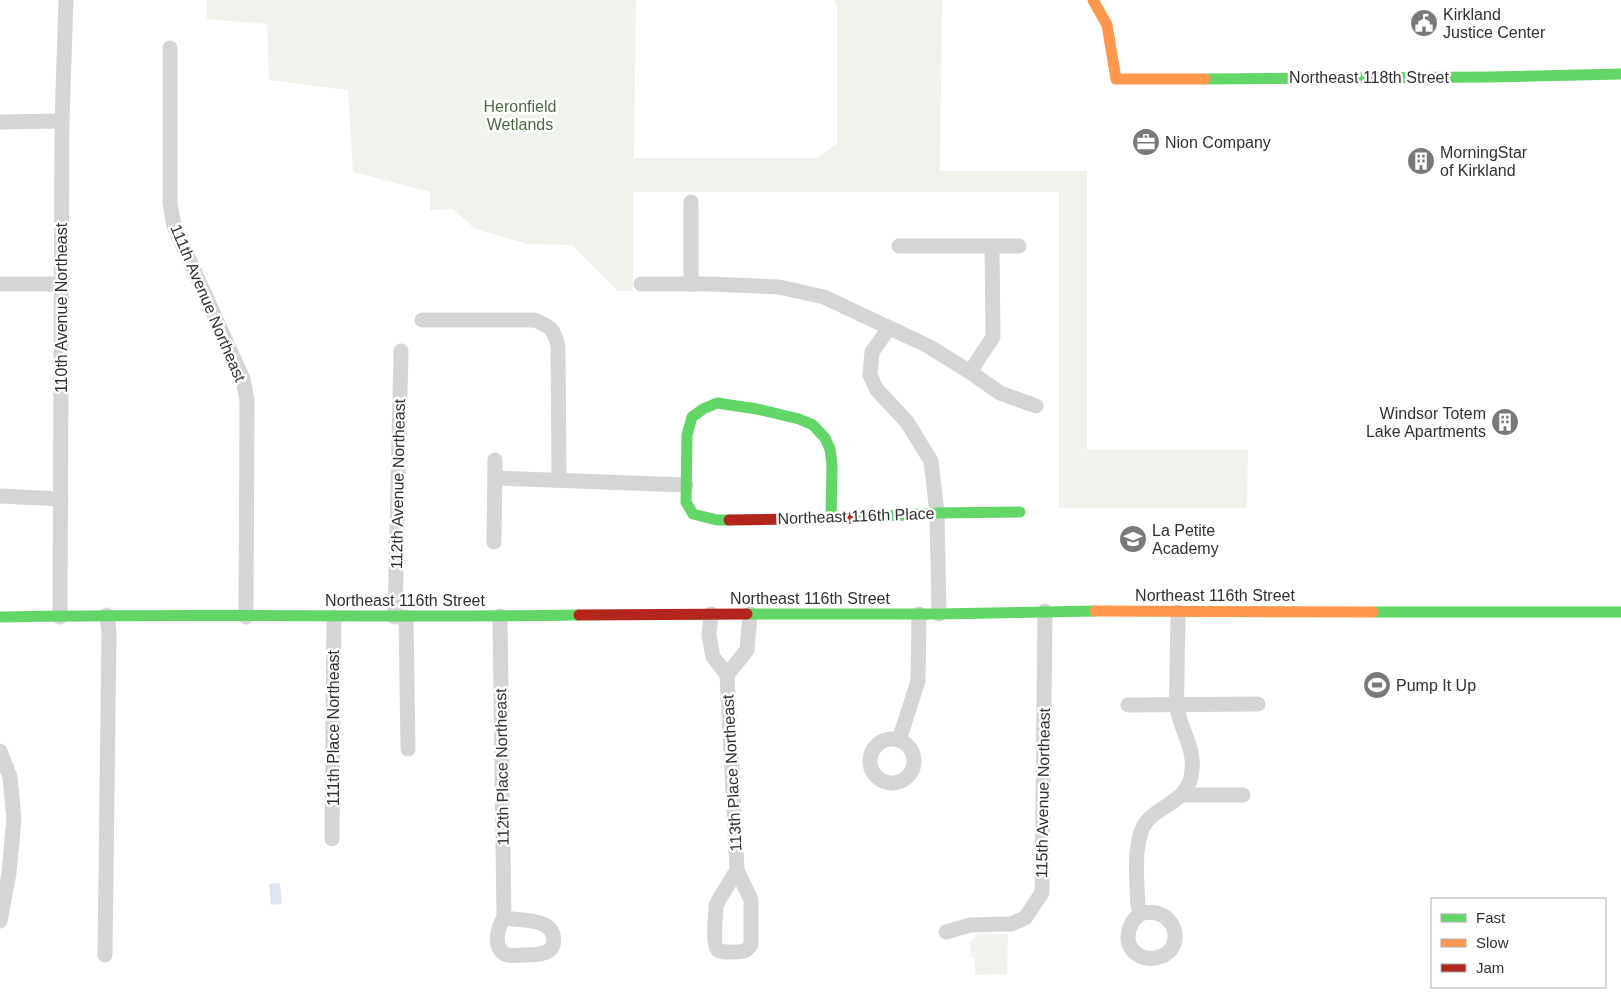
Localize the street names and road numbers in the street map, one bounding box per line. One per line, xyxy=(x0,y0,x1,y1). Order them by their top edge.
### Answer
street label: Northeast 118th Street xyxy=(1289,69,1449,86)
street label: 110th Avenue Northeast xyxy=(53,222,70,393)
street label: 111th Avenue Northeast xyxy=(167,222,249,385)
street label: 112th Avenue Northeast xyxy=(388,398,408,569)
street label: Northeast 116th Place xyxy=(777,505,935,527)
street label: Northeast 116th Street xyxy=(1135,587,1295,604)
street label: Northeast 116th Street xyxy=(730,590,890,607)
street label: Northeast 116th Street xyxy=(325,592,485,609)
street label: 111th Place Northeast xyxy=(325,649,342,806)
street label: 112th Place Northeast xyxy=(492,688,512,846)
street label: 113th Place Northeast xyxy=(719,694,745,852)
street label: 115th Avenue Northeast xyxy=(1033,707,1053,878)

